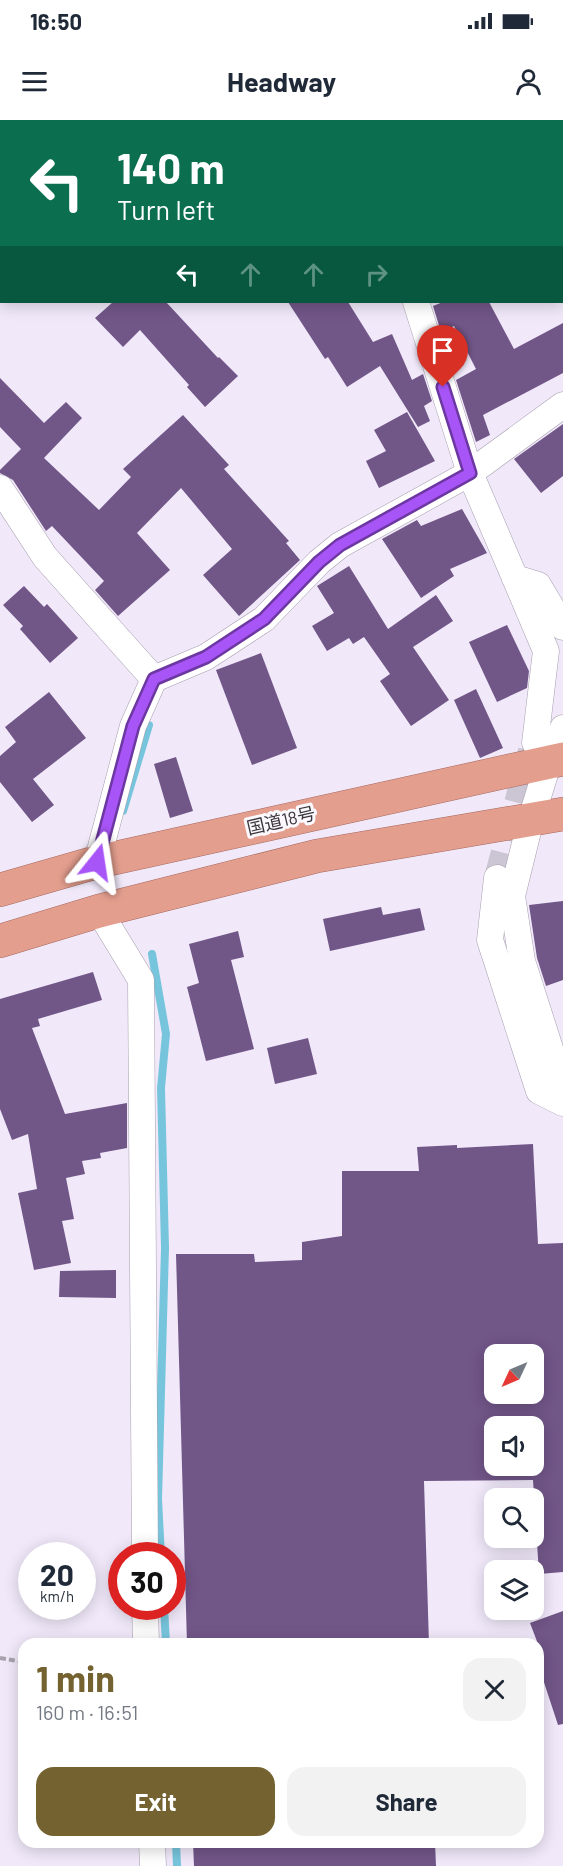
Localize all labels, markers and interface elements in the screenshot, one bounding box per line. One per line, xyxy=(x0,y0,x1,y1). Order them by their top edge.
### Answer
text: 16:50 xyxy=(30,8,82,34)
icon: menu xyxy=(18,65,51,98)
text: Headway xyxy=(227,65,336,97)
icon: person xyxy=(512,65,545,98)
text: 140 m xyxy=(117,142,225,192)
icon: left xyxy=(18,144,96,222)
text: Turn left xyxy=(117,193,215,225)
icon: left xyxy=(171,258,204,291)
icon: ahead xyxy=(234,258,267,291)
icon: ahead xyxy=(297,258,330,291)
icon: right xyxy=(360,258,393,291)
pin xyxy=(417,325,468,387)
icon: arrive xyxy=(426,334,459,367)
street label: 国道18号 xyxy=(244,801,317,839)
position arrow xyxy=(65,830,129,894)
north arrow xyxy=(484,1344,544,1404)
map controls xyxy=(484,1344,544,1620)
button: sound xyxy=(484,1416,544,1476)
button: search xyxy=(484,1488,544,1548)
speed limit sign: 30 xyxy=(108,1542,186,1620)
text: 20 xyxy=(40,1556,74,1592)
button: layers xyxy=(484,1560,544,1620)
text: km/h xyxy=(40,1587,74,1605)
text: 1 min xyxy=(36,1656,115,1699)
button: close xyxy=(463,1658,526,1721)
text: 160 m · 16:51 xyxy=(36,1700,138,1724)
button: Exit xyxy=(36,1767,275,1836)
button: Share xyxy=(287,1767,526,1836)

